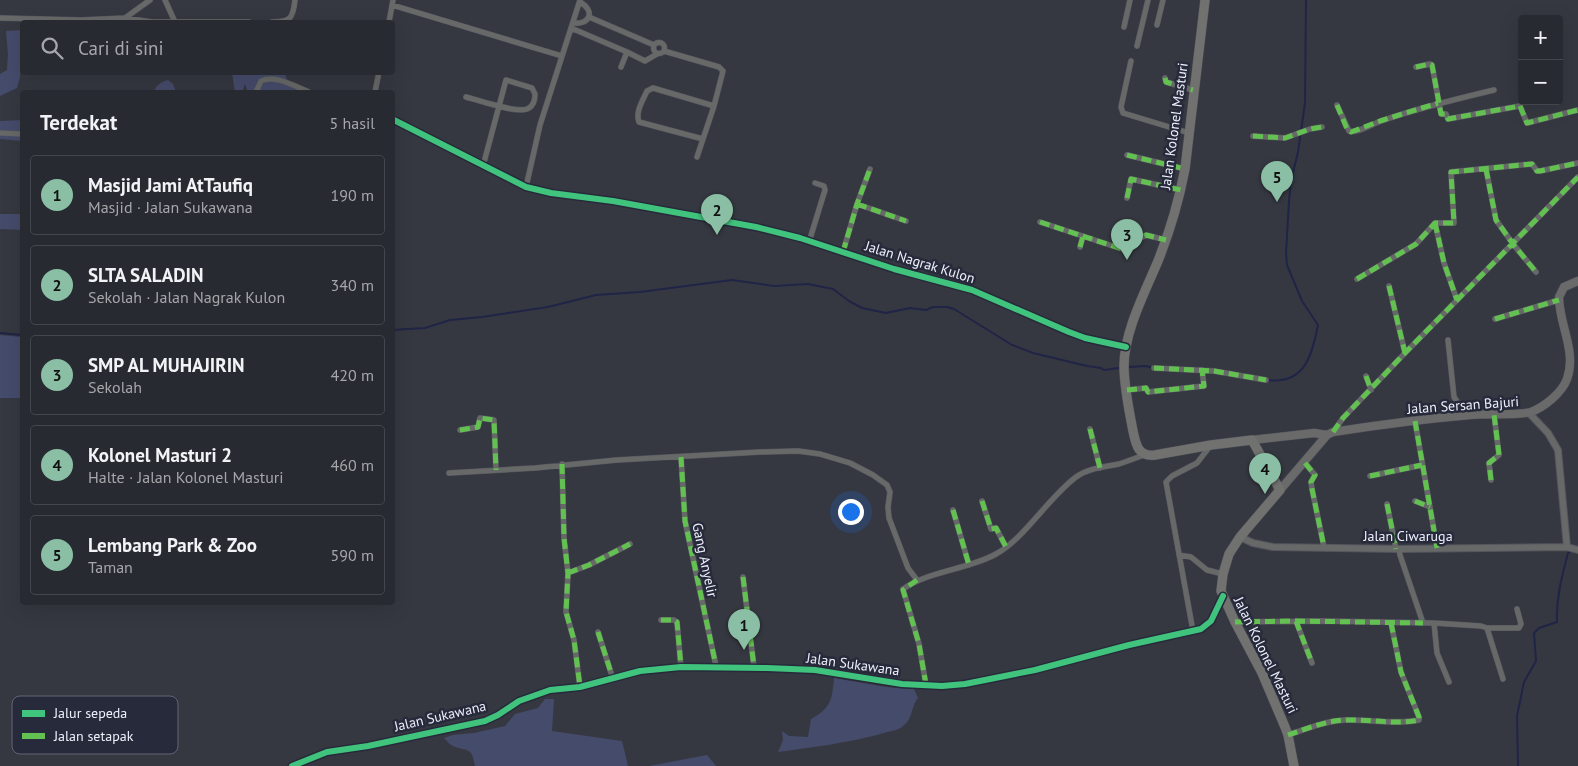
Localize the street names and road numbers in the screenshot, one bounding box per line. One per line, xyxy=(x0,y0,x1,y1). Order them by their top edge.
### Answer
street label: Jalan Kolonel Masturi xyxy=(1156,62,1192,191)
street label: Jalan Nagrak Kulon xyxy=(862,236,977,287)
street label: Jalan Sersan Bajuri xyxy=(1406,392,1519,418)
street label: Gang Anyelir xyxy=(688,521,722,599)
street label: Jalan Ciwaruga xyxy=(1362,527,1453,545)
street label: Jalan Kolonel Masturi xyxy=(1229,593,1302,716)
street label: Jalan Sukawana xyxy=(804,648,901,679)
street label: Jalan Sukawana xyxy=(391,697,488,736)

